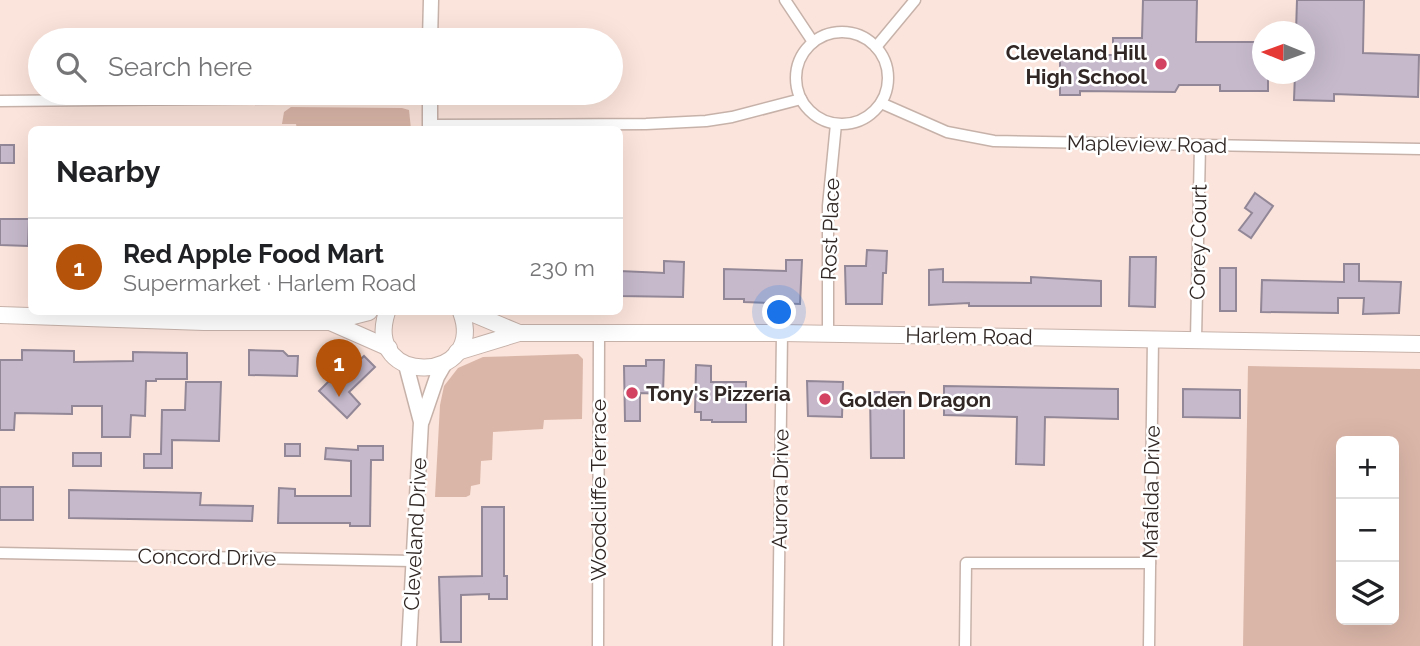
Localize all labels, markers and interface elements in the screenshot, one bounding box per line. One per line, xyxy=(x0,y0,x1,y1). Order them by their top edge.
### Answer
north arrow xyxy=(1252,21,1315,84)
search box xyxy=(28,28,623,105)
place label: Cleveland Hill High School xyxy=(1006,40,1147,89)
icon: search xyxy=(52,48,90,86)
text: Search here xyxy=(108,52,252,82)
marker: Cleveland Hill High School xyxy=(1153,56,1169,72)
street label: Mapleview Road xyxy=(1067,130,1227,158)
text: Nearby xyxy=(56,154,160,189)
street label: Rost Place xyxy=(816,177,844,281)
street label: Corey Court xyxy=(1184,184,1212,300)
text: Red Apple Food Mart xyxy=(123,239,384,269)
text: 1 xyxy=(73,254,85,281)
text: 230 m xyxy=(530,254,595,281)
text: Supermarket · Harlem Road xyxy=(123,269,416,296)
your location xyxy=(762,295,796,329)
street label: Harlem Road xyxy=(905,322,1033,350)
pin: 1 xyxy=(316,339,362,397)
place label: Tony's Pizzeria xyxy=(646,381,791,406)
marker: Tony's Pizzeria xyxy=(624,385,640,401)
place label: Golden Dragon xyxy=(839,387,991,412)
marker: Golden Dragon xyxy=(817,391,833,407)
street label: Woodcliffe Terrace xyxy=(586,399,611,581)
street label: Mafalda Drive xyxy=(1137,425,1165,559)
street label: Aurora Drive xyxy=(766,429,794,549)
map controls xyxy=(1336,436,1399,625)
button: + xyxy=(1336,436,1399,499)
street label: Cleveland Drive xyxy=(399,457,431,611)
button: − xyxy=(1336,499,1399,562)
street label: Concord Drive xyxy=(137,543,277,571)
button: layers xyxy=(1336,562,1399,625)

